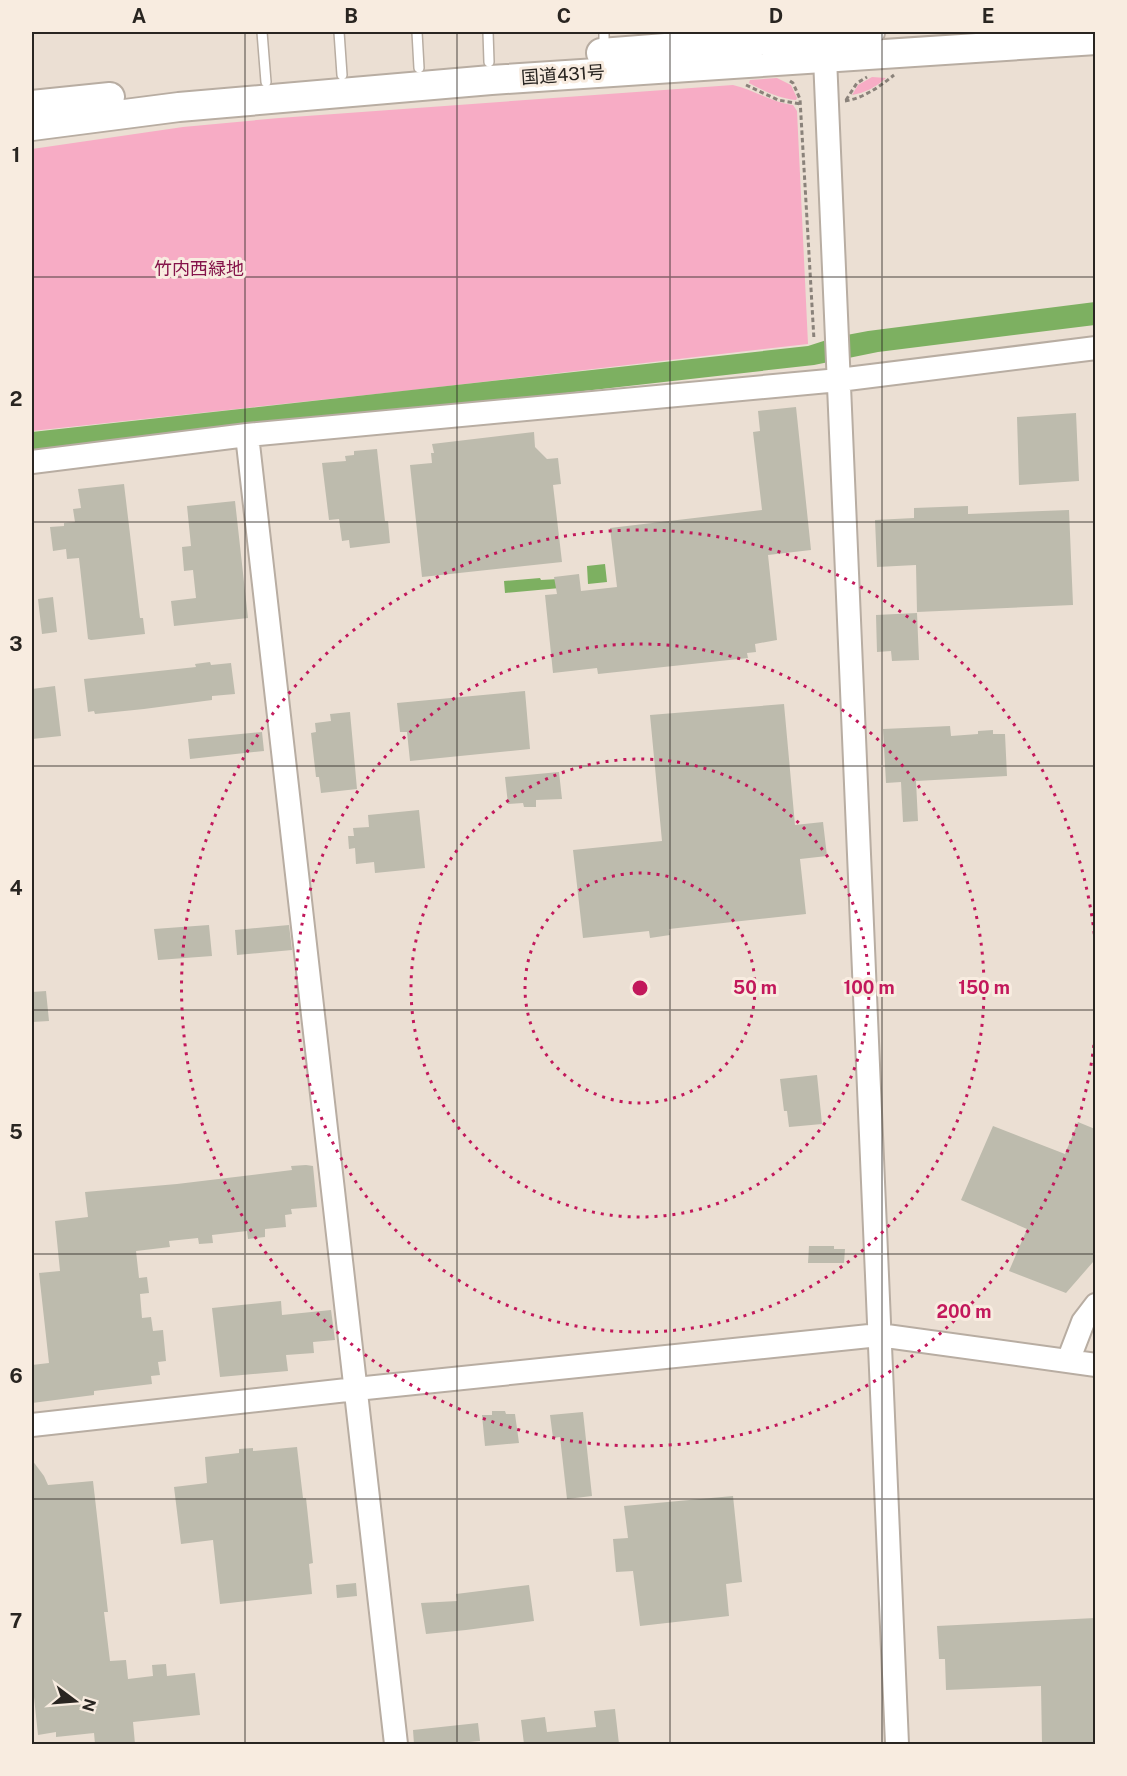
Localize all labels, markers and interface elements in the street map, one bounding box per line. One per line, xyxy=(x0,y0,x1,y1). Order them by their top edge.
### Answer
text: A xyxy=(132,4,146,28)
text: B xyxy=(344,4,358,28)
text: C xyxy=(557,4,571,28)
text: D xyxy=(769,4,783,28)
text: E xyxy=(982,4,994,28)
street label: 国道431号 xyxy=(520,61,606,88)
text: 1 xyxy=(12,143,20,167)
park label: 竹内西緑地 xyxy=(154,258,244,279)
text: 2 xyxy=(10,387,22,411)
text: 3 xyxy=(9,632,23,656)
text: 4 xyxy=(9,876,23,900)
text: 50 m xyxy=(733,977,777,998)
text: 100 m xyxy=(843,977,895,998)
text: 150 m xyxy=(958,977,1010,998)
centre of rings xyxy=(630,978,650,998)
text: 5 xyxy=(9,1120,23,1144)
text: 200 m xyxy=(937,1301,991,1322)
text: 6 xyxy=(9,1364,23,1388)
text: 7 xyxy=(10,1609,22,1633)
north arrow xyxy=(45,1671,105,1731)
text: N xyxy=(78,1696,100,1714)

